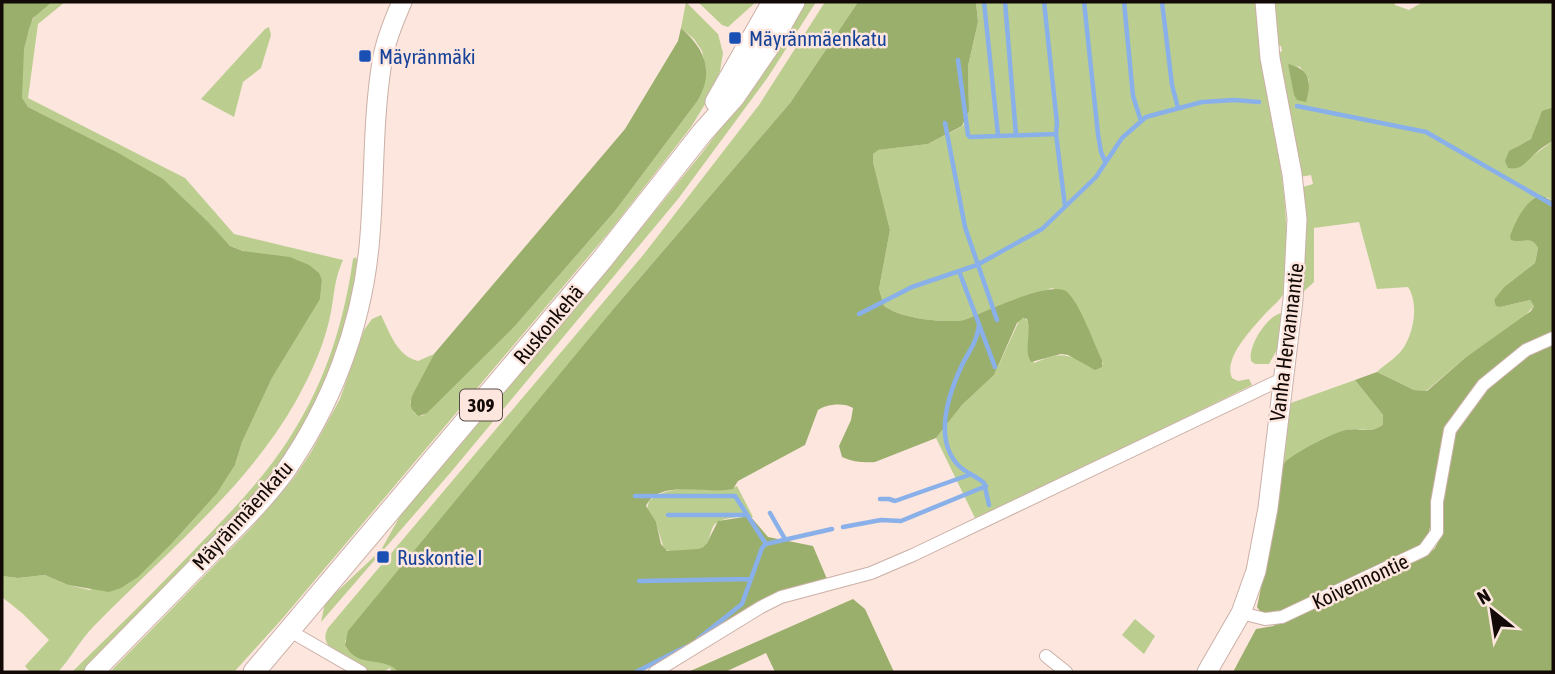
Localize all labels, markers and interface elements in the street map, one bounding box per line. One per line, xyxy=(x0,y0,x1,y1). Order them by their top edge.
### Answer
place label: Mäyränmäenkatu xyxy=(749,26,887,50)
marker: Mäyränmäenkatu xyxy=(727,30,743,46)
place label: Mäyränmäki xyxy=(379,44,476,68)
marker: Mäyränmäki xyxy=(357,48,373,64)
street label: Vanha Hervannantie xyxy=(1264,261,1308,423)
street label: Ruskonkehä xyxy=(508,280,588,368)
road number: 309 xyxy=(460,390,502,420)
street label: Mäyränmäenkatu xyxy=(187,456,297,574)
place label: Ruskontie I xyxy=(397,545,483,569)
street label: Koivennontie xyxy=(1308,548,1412,614)
marker: Ruskontie I xyxy=(375,549,391,565)
north arrow xyxy=(1457,576,1527,646)
text: N xyxy=(1473,584,1494,609)

